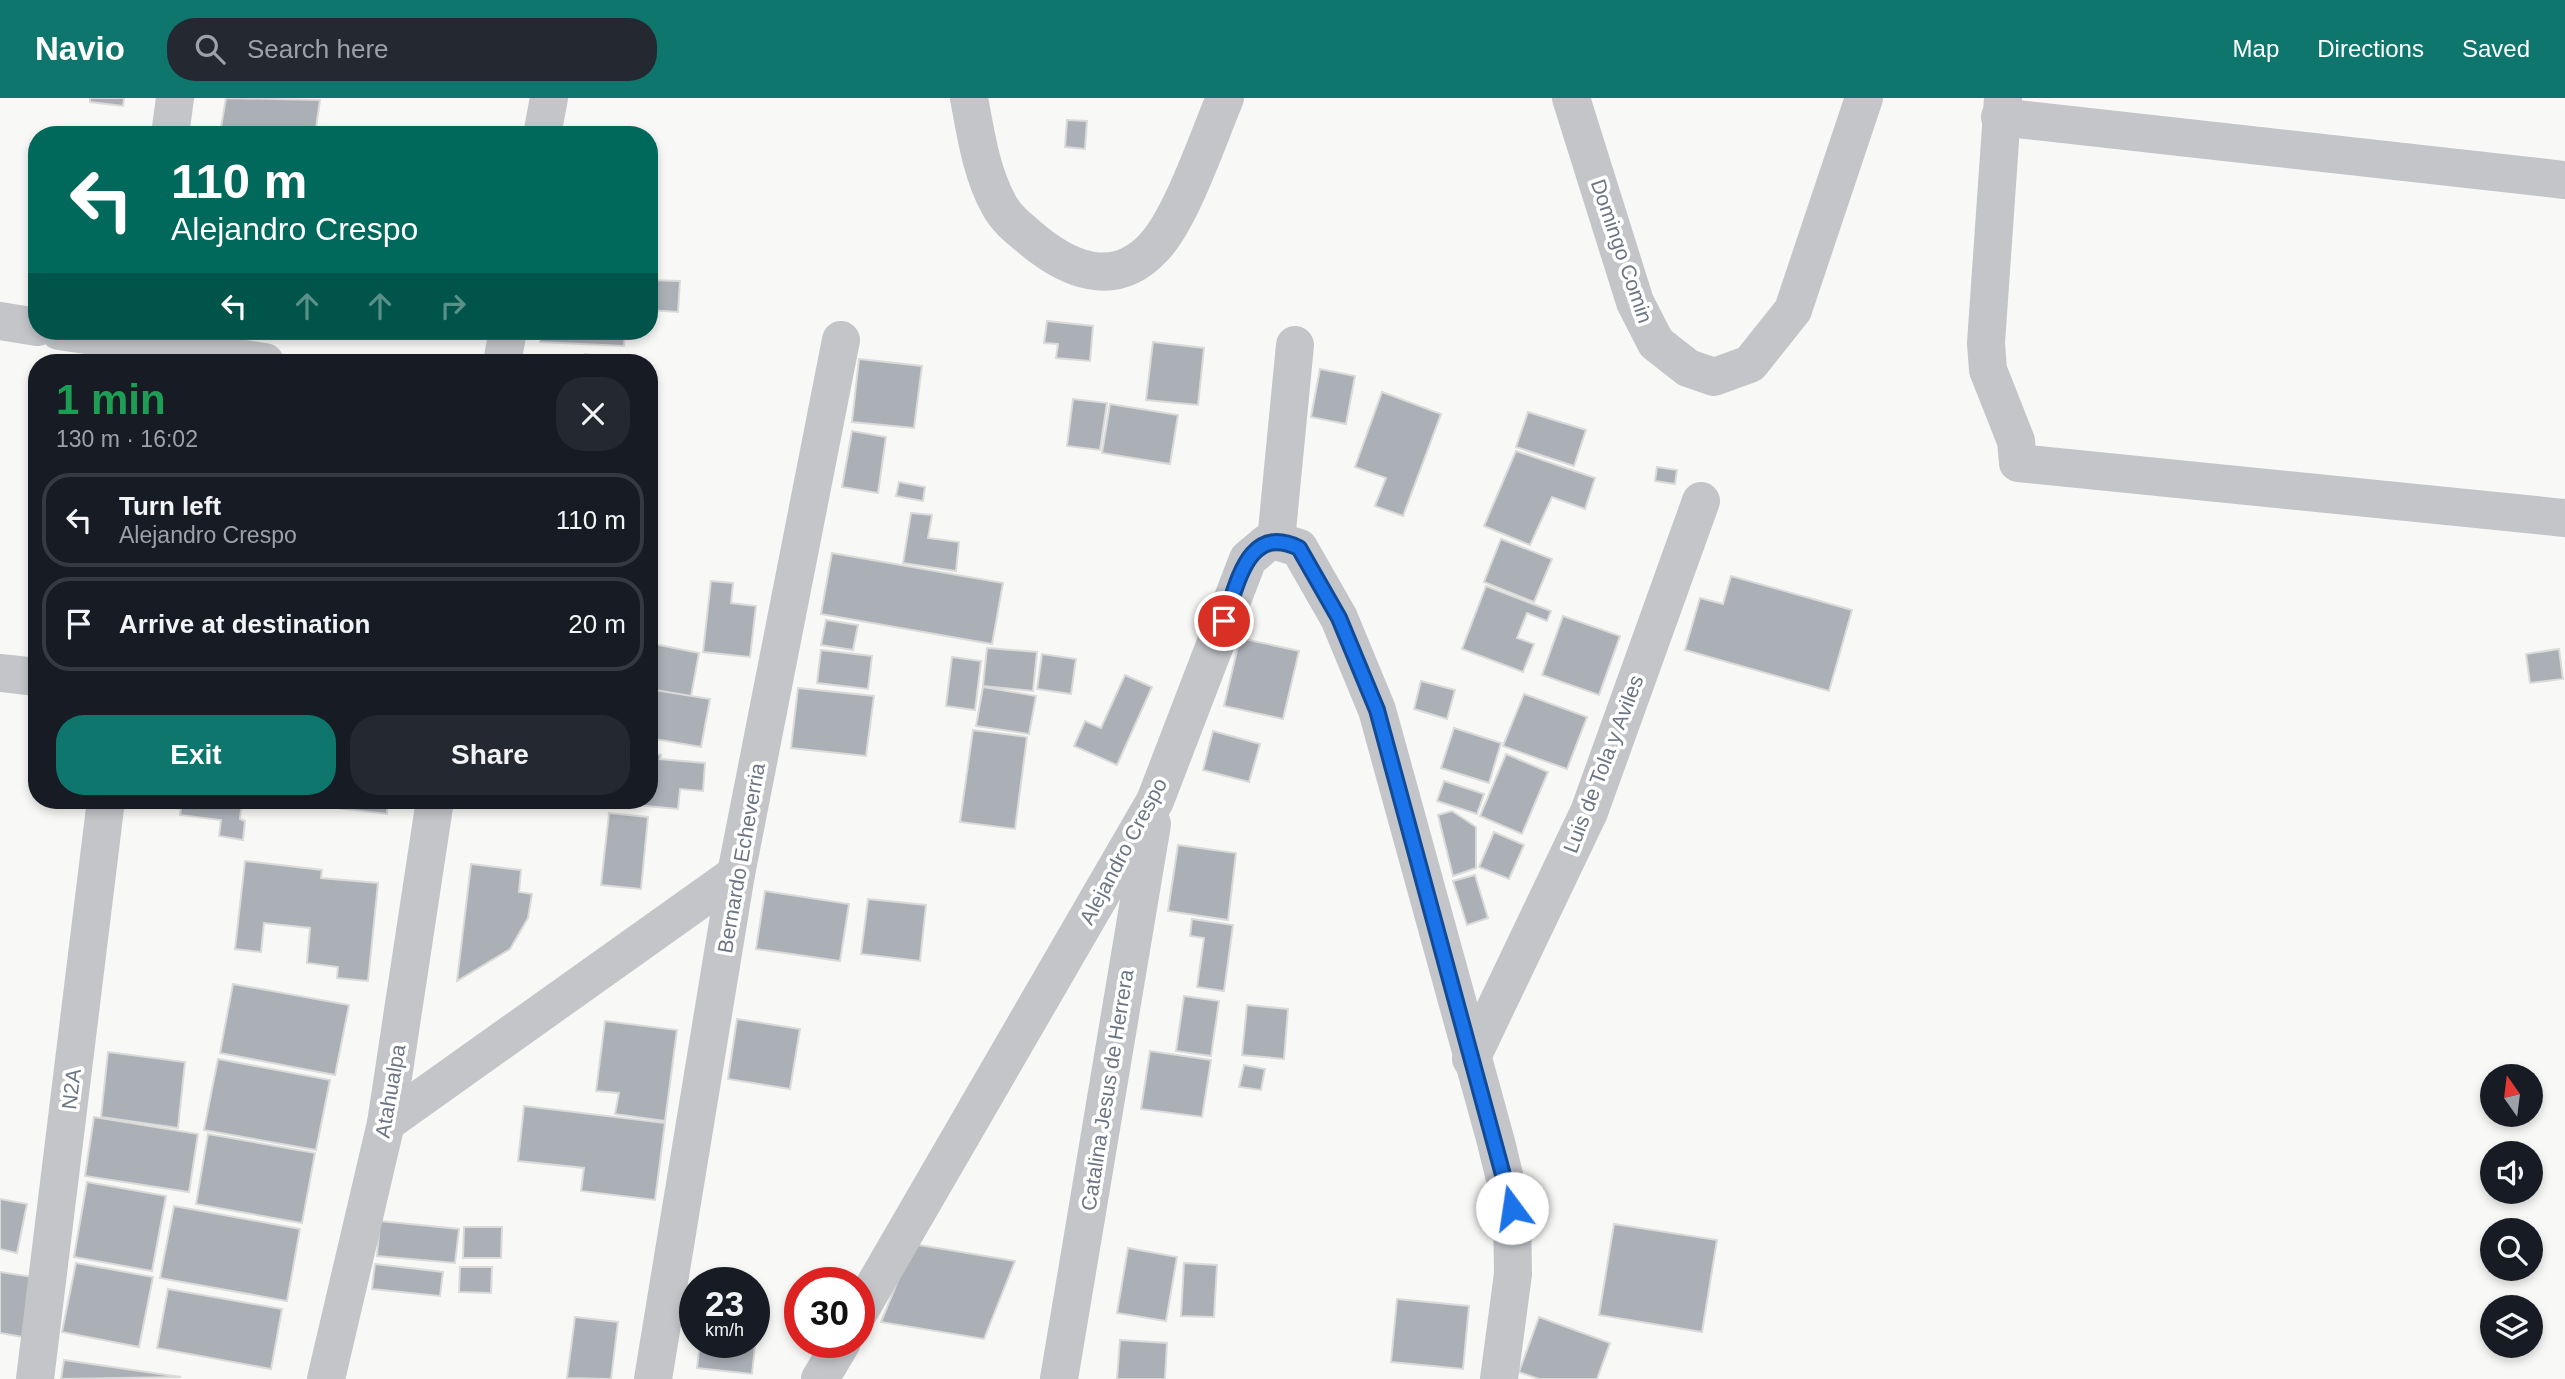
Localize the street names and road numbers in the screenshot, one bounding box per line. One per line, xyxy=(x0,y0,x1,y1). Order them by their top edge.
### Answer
street label: Domingo Comin xyxy=(1587,176,1657,326)
street label: Luis de Tola y Aviles xyxy=(1559,672,1647,856)
street label: Bernardo Echeverria xyxy=(713,761,769,955)
street label: Alejandro Crespo xyxy=(1075,774,1171,928)
street label: Catalina Jesus de Herrera xyxy=(1077,967,1137,1212)
street label: Atahualpa xyxy=(370,1042,410,1140)
street label: N2A xyxy=(57,1067,85,1111)

